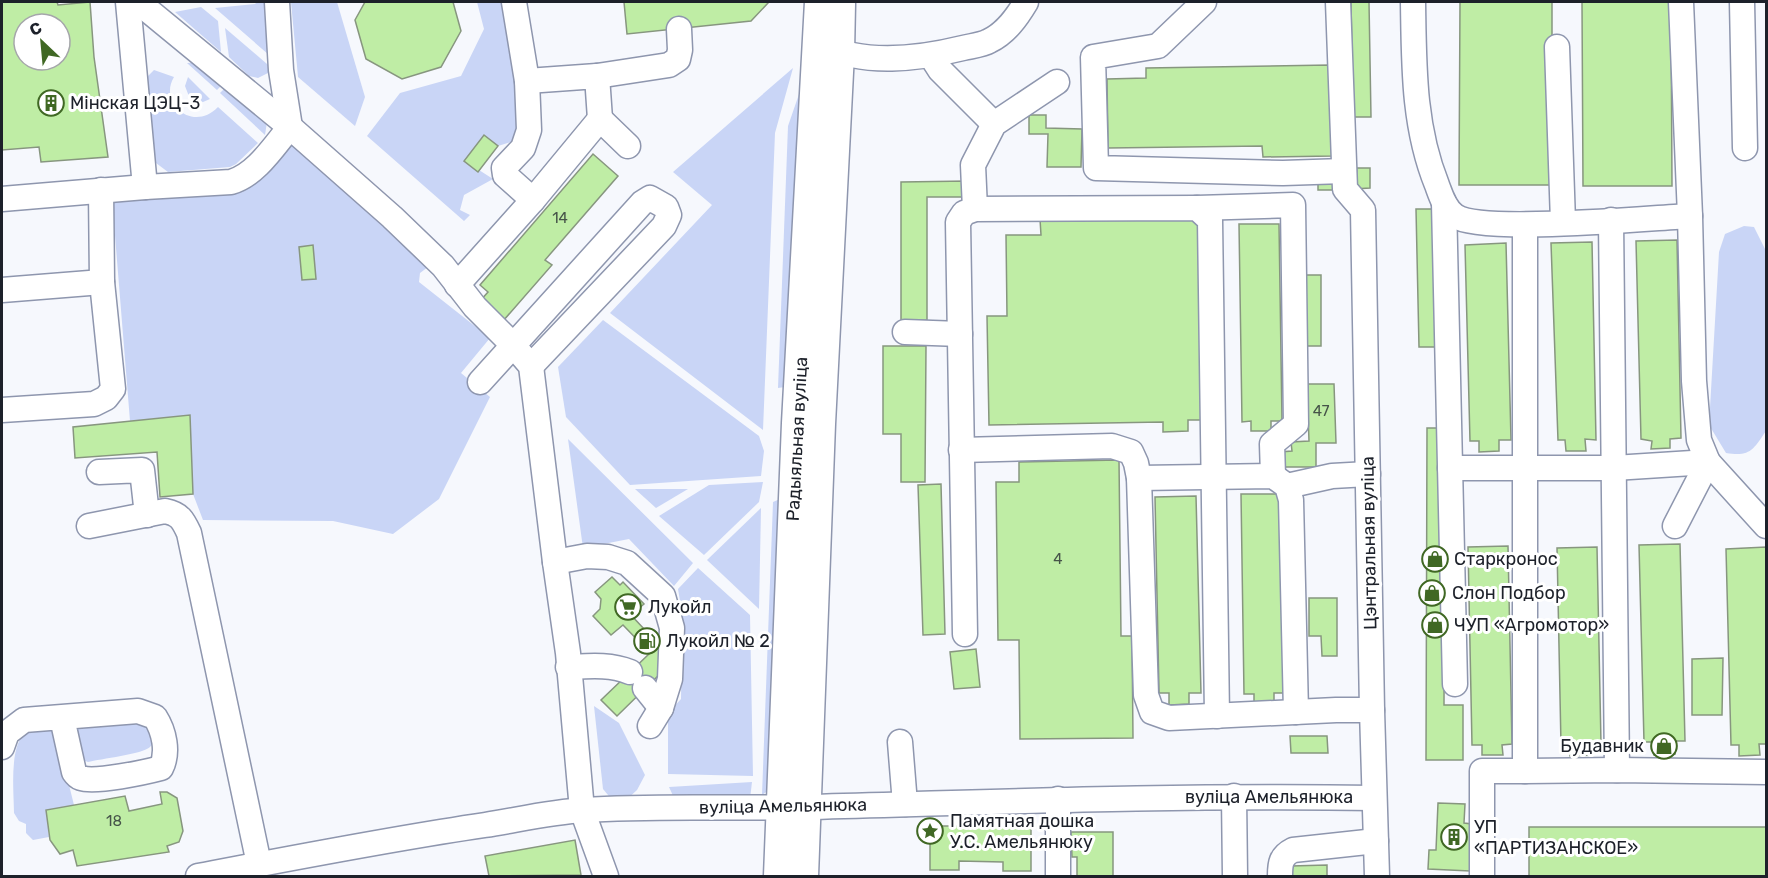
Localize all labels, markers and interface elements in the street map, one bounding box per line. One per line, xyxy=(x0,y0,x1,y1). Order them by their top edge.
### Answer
north arrow xyxy=(12,12,72,72)
text: С xyxy=(26,18,45,40)
building icon: Мінская ЦЭЦ-3 xyxy=(36,88,66,118)
place label: Мінская ЦЭЦ-3 xyxy=(70,92,200,114)
house number: 14 xyxy=(552,209,568,227)
street label: Радыяльная вуліца xyxy=(782,356,812,522)
house number: 47 xyxy=(1313,402,1330,420)
street label: Цэнтральная вуліца xyxy=(1356,456,1382,630)
shop icon: Старкронос xyxy=(1420,544,1450,574)
place label: Старкронос xyxy=(1454,548,1558,570)
house number: 4 xyxy=(1053,550,1063,568)
shop icon: Слон Подбор xyxy=(1417,578,1447,608)
place label: Слон Подбор xyxy=(1452,582,1566,604)
supermarket icon: Лукойл xyxy=(613,592,643,622)
place label: Лукойл xyxy=(648,596,712,618)
shop icon: ЧУП «Агромотор» xyxy=(1420,610,1450,640)
place label: ЧУП «Агромотор» xyxy=(1454,614,1609,636)
fuel station icon: Лукойл № 2 xyxy=(632,626,662,656)
place label: Лукойл № 2 xyxy=(666,630,770,652)
shop icon: Будавник xyxy=(1649,731,1679,761)
place label: Будавник xyxy=(1560,735,1644,757)
street label: вуліца Амельянюка xyxy=(1185,786,1353,808)
street label: вуліца Амельянюка xyxy=(699,794,867,818)
place label: Памятная дошка У.С. Амельянюку xyxy=(950,810,1094,853)
house number: 18 xyxy=(106,812,122,830)
place icon: Памятная дошка У.С. Амельянюку xyxy=(915,816,945,846)
place label: УП «ПАРТИЗАНСКОЕ» xyxy=(1474,816,1638,859)
building icon: УП «ПАРТИЗАНСКОЕ» xyxy=(1439,822,1469,852)

